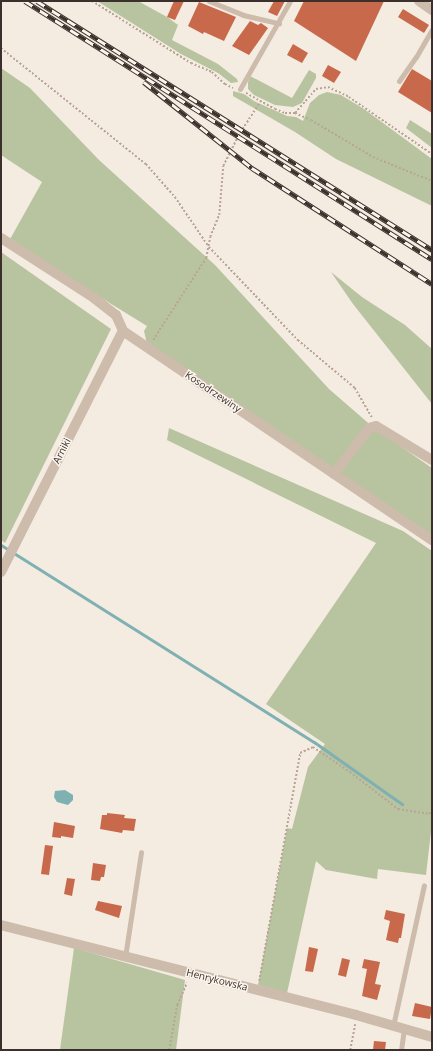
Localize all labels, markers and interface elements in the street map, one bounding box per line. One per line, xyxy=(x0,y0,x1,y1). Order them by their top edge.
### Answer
street label: Kosodrzewiny xyxy=(183,369,243,415)
street label: Arniki xyxy=(51,436,73,466)
street label: Henrykowska xyxy=(185,967,249,993)

